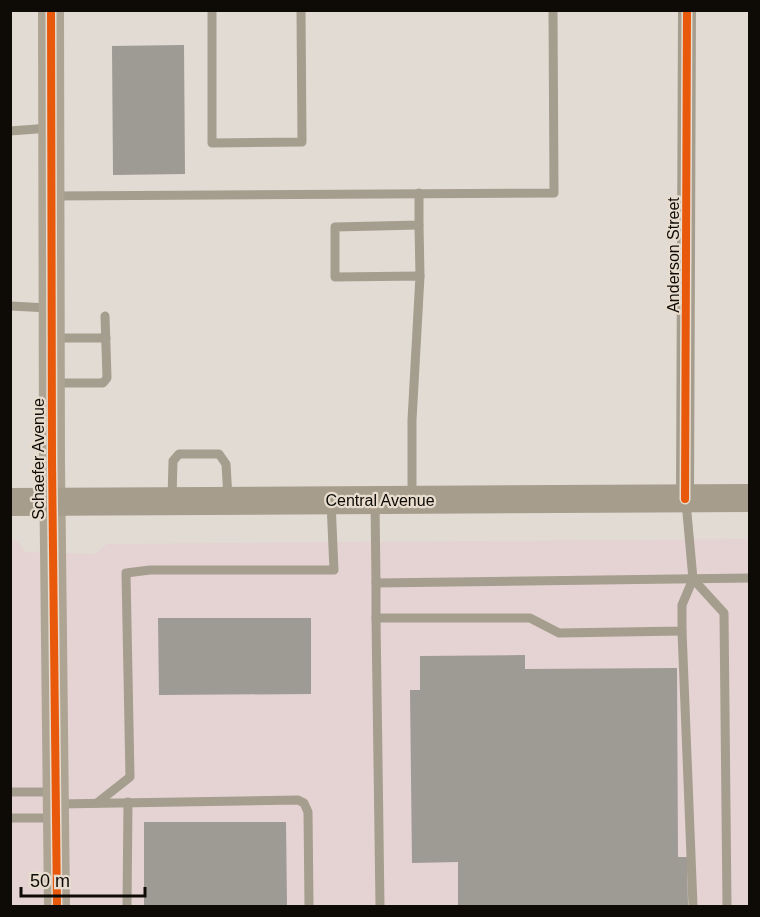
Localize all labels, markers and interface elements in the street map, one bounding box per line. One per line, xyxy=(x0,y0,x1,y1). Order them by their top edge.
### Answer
street label: Anderson Street xyxy=(665,197,682,313)
street label: Schaefer Avenue xyxy=(30,398,47,520)
street label: Central Avenue xyxy=(325,492,435,509)
scale bar xyxy=(21,860,146,898)
text: 50 m xyxy=(30,871,70,891)

